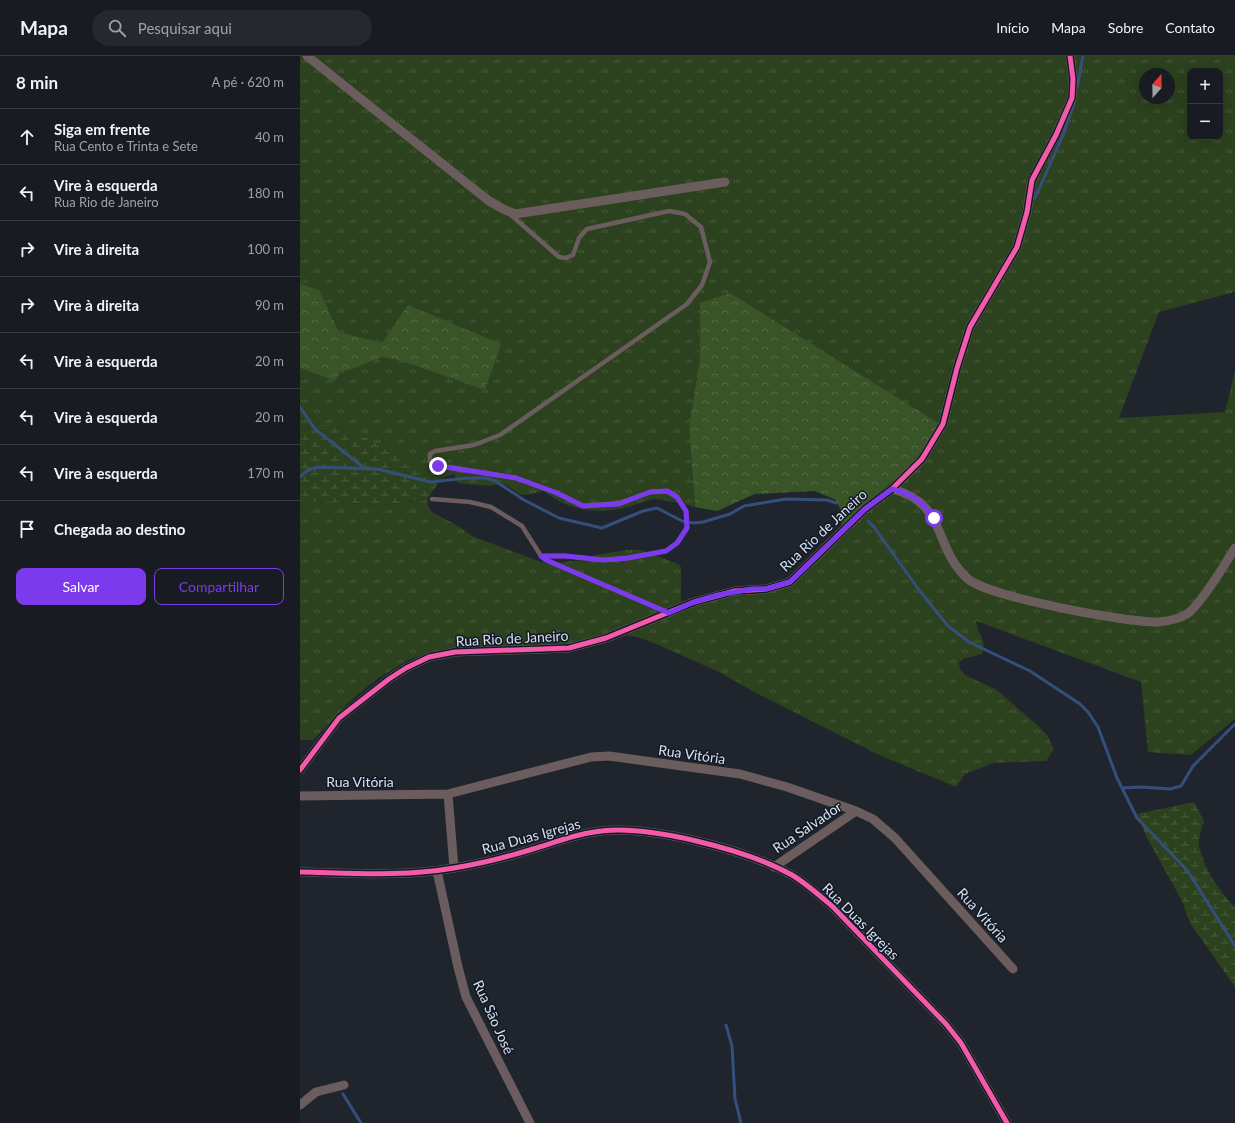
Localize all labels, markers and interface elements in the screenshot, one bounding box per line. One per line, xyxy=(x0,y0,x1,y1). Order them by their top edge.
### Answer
search box xyxy=(92,10,372,46)
text: Mapa xyxy=(20,16,68,39)
icon: search xyxy=(106,17,128,39)
text: Pesquisar aqui xyxy=(138,19,232,37)
text: Início xyxy=(996,19,1029,36)
text: Mapa xyxy=(1051,19,1086,36)
text: Sobre xyxy=(1108,19,1143,36)
text: Contato xyxy=(1165,19,1215,36)
north arrow xyxy=(1139,68,1175,104)
map controls xyxy=(1187,68,1223,140)
button: + xyxy=(1187,68,1223,104)
text: 8 min xyxy=(16,72,58,93)
text: A pé · 620 m xyxy=(211,74,284,90)
button: − xyxy=(1187,104,1223,140)
text: Siga em frente xyxy=(54,120,150,138)
icon: ahead xyxy=(16,126,38,148)
text: 40 m xyxy=(255,129,284,145)
text: Rua Cento e Trinta e Sete xyxy=(54,138,198,154)
text: Vire à esquerda xyxy=(54,176,158,194)
icon: left xyxy=(16,182,38,204)
text: 180 m xyxy=(247,185,284,201)
text: Rua Rio de Janeiro xyxy=(54,194,159,210)
icon: right xyxy=(16,238,38,260)
text: Vire à direita xyxy=(54,240,139,258)
text: 100 m xyxy=(247,241,284,257)
icon: right xyxy=(16,294,38,316)
text: Vire à direita xyxy=(54,296,139,314)
text: 90 m xyxy=(255,297,284,313)
icon: left xyxy=(16,350,38,372)
text: Vire à esquerda xyxy=(54,352,158,370)
text: 20 m xyxy=(255,353,284,369)
icon: left xyxy=(16,406,38,428)
text: Vire à esquerda xyxy=(54,408,158,426)
text: 20 m xyxy=(255,409,284,425)
route end xyxy=(429,457,447,475)
icon: left xyxy=(16,462,38,484)
text: Vire à esquerda xyxy=(54,464,158,482)
text: 170 m xyxy=(247,465,284,481)
street label: Rua Rio de Janeiro xyxy=(776,485,870,575)
route start xyxy=(925,509,943,527)
icon: arrive xyxy=(16,518,38,540)
text: Chegada ao destino xyxy=(54,520,185,538)
button: Salvar xyxy=(16,568,146,605)
button: Compartilhar xyxy=(154,568,284,605)
street label: Rua Rio de Janeiro xyxy=(455,627,569,649)
street label: Rua Vitória xyxy=(657,741,727,767)
street label: Rua Vitória xyxy=(326,773,394,790)
street label: Rua Salvador xyxy=(769,798,845,856)
street label: Rua Duas Igrejas xyxy=(480,815,582,857)
street label: Rua Duas Igrejas xyxy=(819,879,903,963)
street label: Rua Vitória xyxy=(954,884,1012,946)
street label: Rua São José xyxy=(470,977,518,1057)

